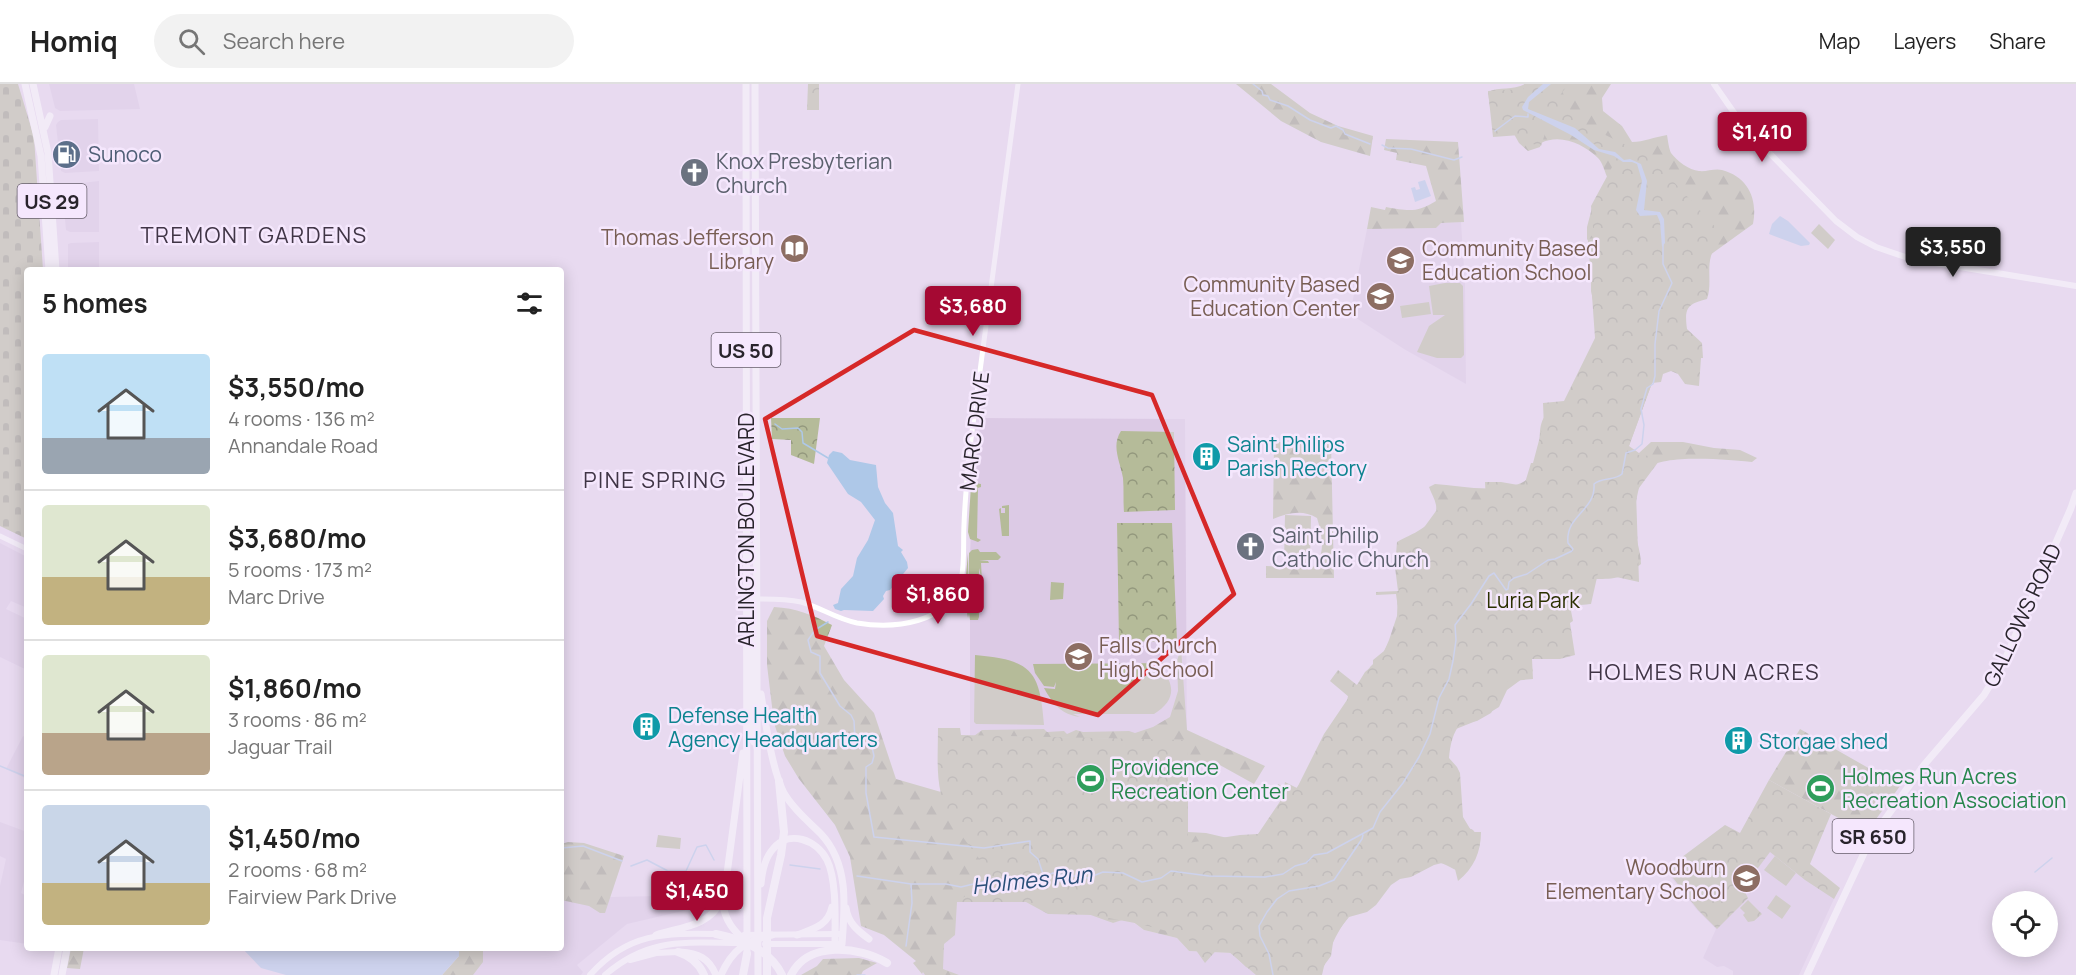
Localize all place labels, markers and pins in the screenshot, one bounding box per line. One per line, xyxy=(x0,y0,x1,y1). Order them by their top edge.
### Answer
pin: $1,410 xyxy=(1713,112,1811,163)
fuel station icon: Sunoco xyxy=(51,138,83,170)
place label: Sunoco xyxy=(88,140,162,168)
place label: Knox Presbyterian Church xyxy=(716,147,892,199)
church icon: Knox Presbyterian Church xyxy=(679,157,711,189)
place label: Thomas Jefferson Library xyxy=(601,223,774,275)
pin: $3,550 xyxy=(1904,227,2002,278)
library icon: Thomas Jefferson Library xyxy=(779,233,811,265)
place label: Community Based Education School xyxy=(1422,234,1599,286)
school or university icon: Community Based Education School xyxy=(1385,244,1417,276)
place label: Community Based Education Center xyxy=(1183,270,1360,322)
school or university icon: Community Based Education Center xyxy=(1365,280,1397,312)
pin: $3,680 xyxy=(924,286,1022,337)
place label: Saint Philips Parish Rectory xyxy=(1227,430,1367,482)
building icon: Saint Philips Parish Rectory xyxy=(1190,440,1222,472)
place label: Saint Philip Catholic Church xyxy=(1272,521,1429,573)
church icon: Saint Philip Catholic Church xyxy=(1235,531,1267,563)
pin: $1,860 xyxy=(889,574,987,625)
place label: Falls Church High School xyxy=(1099,631,1217,683)
school or university icon: Falls Church High School xyxy=(1062,641,1094,673)
place label: Defense Health Agency Headquarters xyxy=(668,701,878,753)
building icon: Defense Health Agency Headquarters xyxy=(631,711,663,743)
building icon: Storgae shed xyxy=(1722,725,1754,757)
place label: Storgae shed xyxy=(1759,727,1888,755)
place label: Providence Recreation Center xyxy=(1111,753,1289,805)
place label: Holmes Run Acres Recreation Association xyxy=(1842,762,2067,814)
sports icon: Providence Recreation Center xyxy=(1074,763,1106,795)
sports icon: Holmes Run Acres Recreation Association xyxy=(1805,772,1837,804)
place label: Woodburn Elementary School xyxy=(1545,853,1726,905)
school or university icon: Woodburn Elementary School xyxy=(1731,863,1763,895)
pin: $1,450 xyxy=(648,871,746,922)

